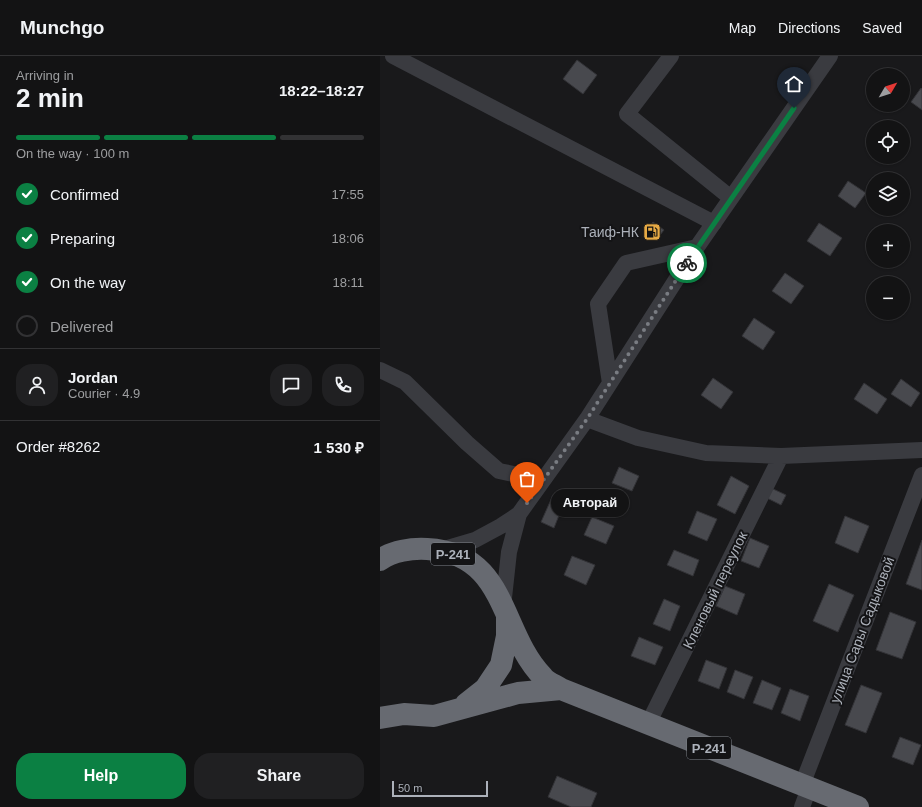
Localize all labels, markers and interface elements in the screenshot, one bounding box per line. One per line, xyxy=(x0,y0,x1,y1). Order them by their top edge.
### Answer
text: Munchgo xyxy=(20,17,104,38)
text: Map xyxy=(729,20,756,36)
text: Directions xyxy=(778,20,840,36)
text: Saved xyxy=(862,20,902,36)
pin xyxy=(777,67,811,108)
text: Arriving in xyxy=(16,68,74,83)
north arrow xyxy=(866,68,910,112)
map controls xyxy=(866,68,910,320)
icon: home xyxy=(783,73,805,95)
text: 18:22–18:27 xyxy=(279,82,364,99)
text: 2 min xyxy=(16,83,84,113)
button: locate xyxy=(866,120,910,164)
text: On the way · 100 m xyxy=(16,146,129,161)
button: layers xyxy=(866,172,910,216)
icon: check xyxy=(16,183,38,205)
text: Confirmed xyxy=(50,186,119,203)
text: 17:55 xyxy=(331,187,364,202)
fuel station icon: Таиф-НК xyxy=(642,222,662,242)
place label: Таиф-НК xyxy=(581,224,640,240)
button: + xyxy=(866,224,910,268)
icon: check xyxy=(16,227,38,249)
text: Preparing xyxy=(50,230,115,247)
text: 18:06 xyxy=(331,231,364,246)
courier xyxy=(667,243,707,283)
icon: bike xyxy=(676,252,698,274)
icon: check xyxy=(16,271,38,293)
text: On the way xyxy=(50,274,126,291)
text: 18:11 xyxy=(332,275,364,290)
button: − xyxy=(866,276,910,320)
text: Delivered xyxy=(50,318,113,335)
button: person xyxy=(16,364,58,406)
button: chat xyxy=(270,364,312,406)
button: phone xyxy=(322,364,364,406)
text: Jordan xyxy=(68,369,118,386)
text: Courier · 4.9 xyxy=(68,386,140,401)
text: Order #8262 xyxy=(16,438,100,455)
text: 1 530 ₽ xyxy=(314,439,364,456)
pin xyxy=(510,462,544,503)
icon: bag xyxy=(516,468,538,490)
callout: Авторай xyxy=(551,489,629,517)
text: Авторай xyxy=(563,495,617,510)
street label: Кленовый переулок xyxy=(680,528,751,651)
road number: Р-241 xyxy=(431,543,475,565)
street label: улица Сары Садыковой xyxy=(827,555,897,705)
road number: Р-241 xyxy=(687,737,731,759)
button: Help xyxy=(16,753,186,799)
button: Share xyxy=(194,753,364,799)
scale bar xyxy=(392,779,488,798)
text: 50 m xyxy=(398,782,422,794)

